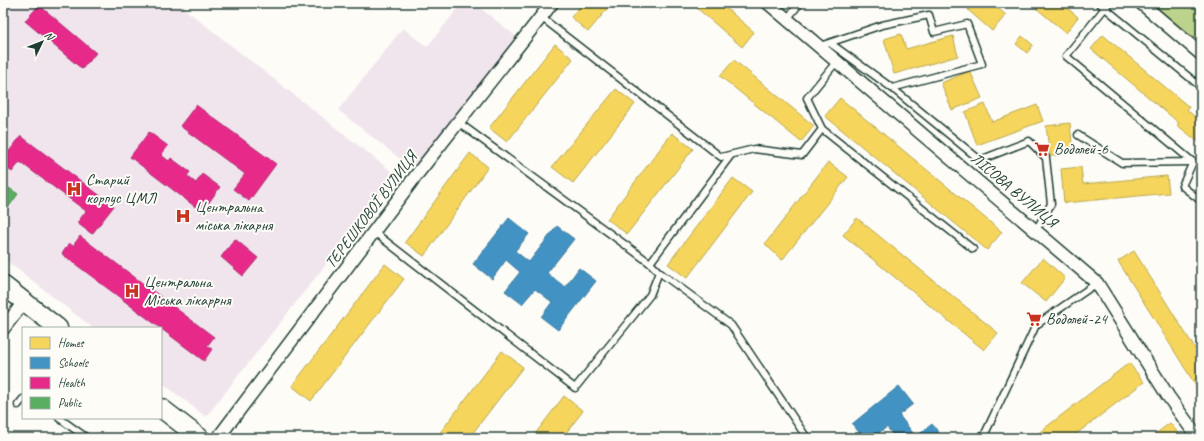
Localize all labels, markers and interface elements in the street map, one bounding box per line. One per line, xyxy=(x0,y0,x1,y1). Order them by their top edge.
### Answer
north arrow xyxy=(22,22,62,62)
text: N xyxy=(42,28,58,44)
place label: Водолей-6 xyxy=(1054,139,1109,159)
supermarket icon: Водолей-6 xyxy=(1033,140,1051,158)
street label: ТЕРЕШКОВОЇ ВУЛИЦЯ xyxy=(321,146,423,272)
street label: ЛІСОВА ВУЛИЦЯ xyxy=(967,148,1063,234)
place label: Старий корпус ЦМЛ xyxy=(86,170,157,208)
hospital icon: Старий корпус ЦМЛ xyxy=(65,180,83,198)
place label: Центральна міська лікарня xyxy=(195,197,273,235)
hospital icon: Центральна міська лікарня xyxy=(174,207,192,225)
place label: Центральна Міська лікаррня xyxy=(144,272,232,310)
hospital icon: Центральна Міська лікаррня xyxy=(123,282,141,300)
place label: Водолей-24 xyxy=(1046,309,1109,329)
supermarket icon: Водолей-24 xyxy=(1025,310,1043,328)
legend xyxy=(22,327,162,419)
text: Homes xyxy=(58,335,85,351)
text: Schools xyxy=(58,355,90,371)
text: Health xyxy=(58,375,85,391)
text: Public xyxy=(58,395,82,411)

